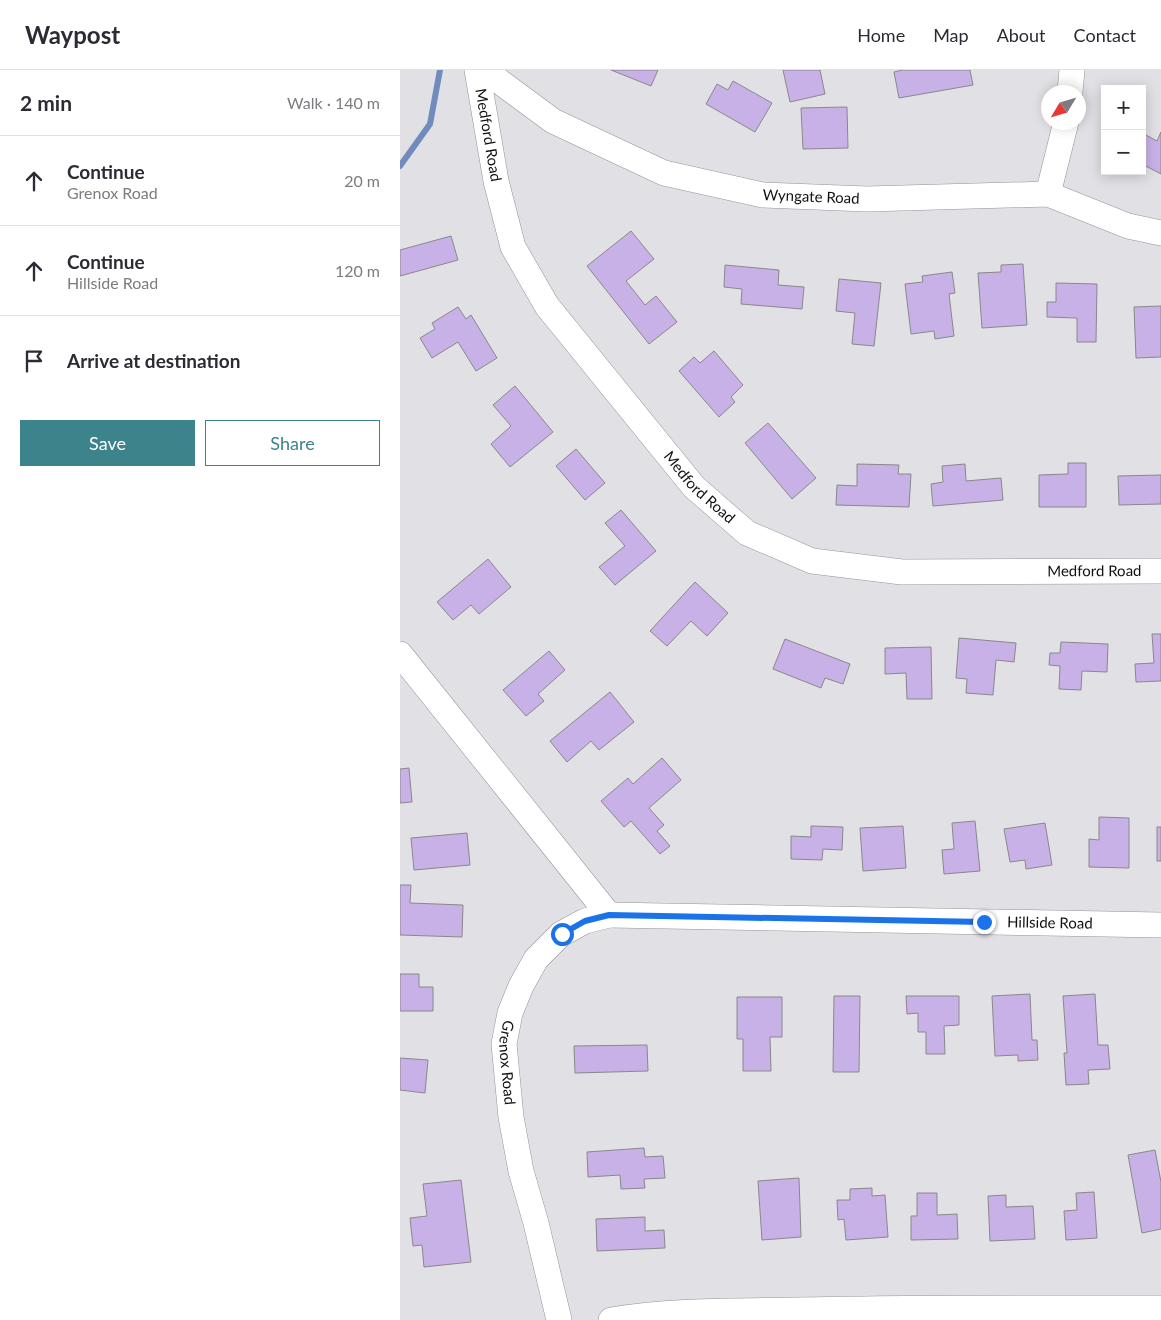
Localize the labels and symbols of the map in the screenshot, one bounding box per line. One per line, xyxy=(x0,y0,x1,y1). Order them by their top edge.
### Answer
north arrow xyxy=(1041,85,1086,130)
street label: Medford Road xyxy=(472,87,506,183)
street label: Wyngate Road xyxy=(762,185,860,207)
street label: Medford Road xyxy=(661,447,739,527)
street label: Medford Road xyxy=(1047,561,1142,579)
route end xyxy=(973,911,996,934)
street label: Hillside Road xyxy=(1007,912,1093,932)
route start xyxy=(551,923,574,946)
street label: Grenox Road xyxy=(496,1019,520,1106)

